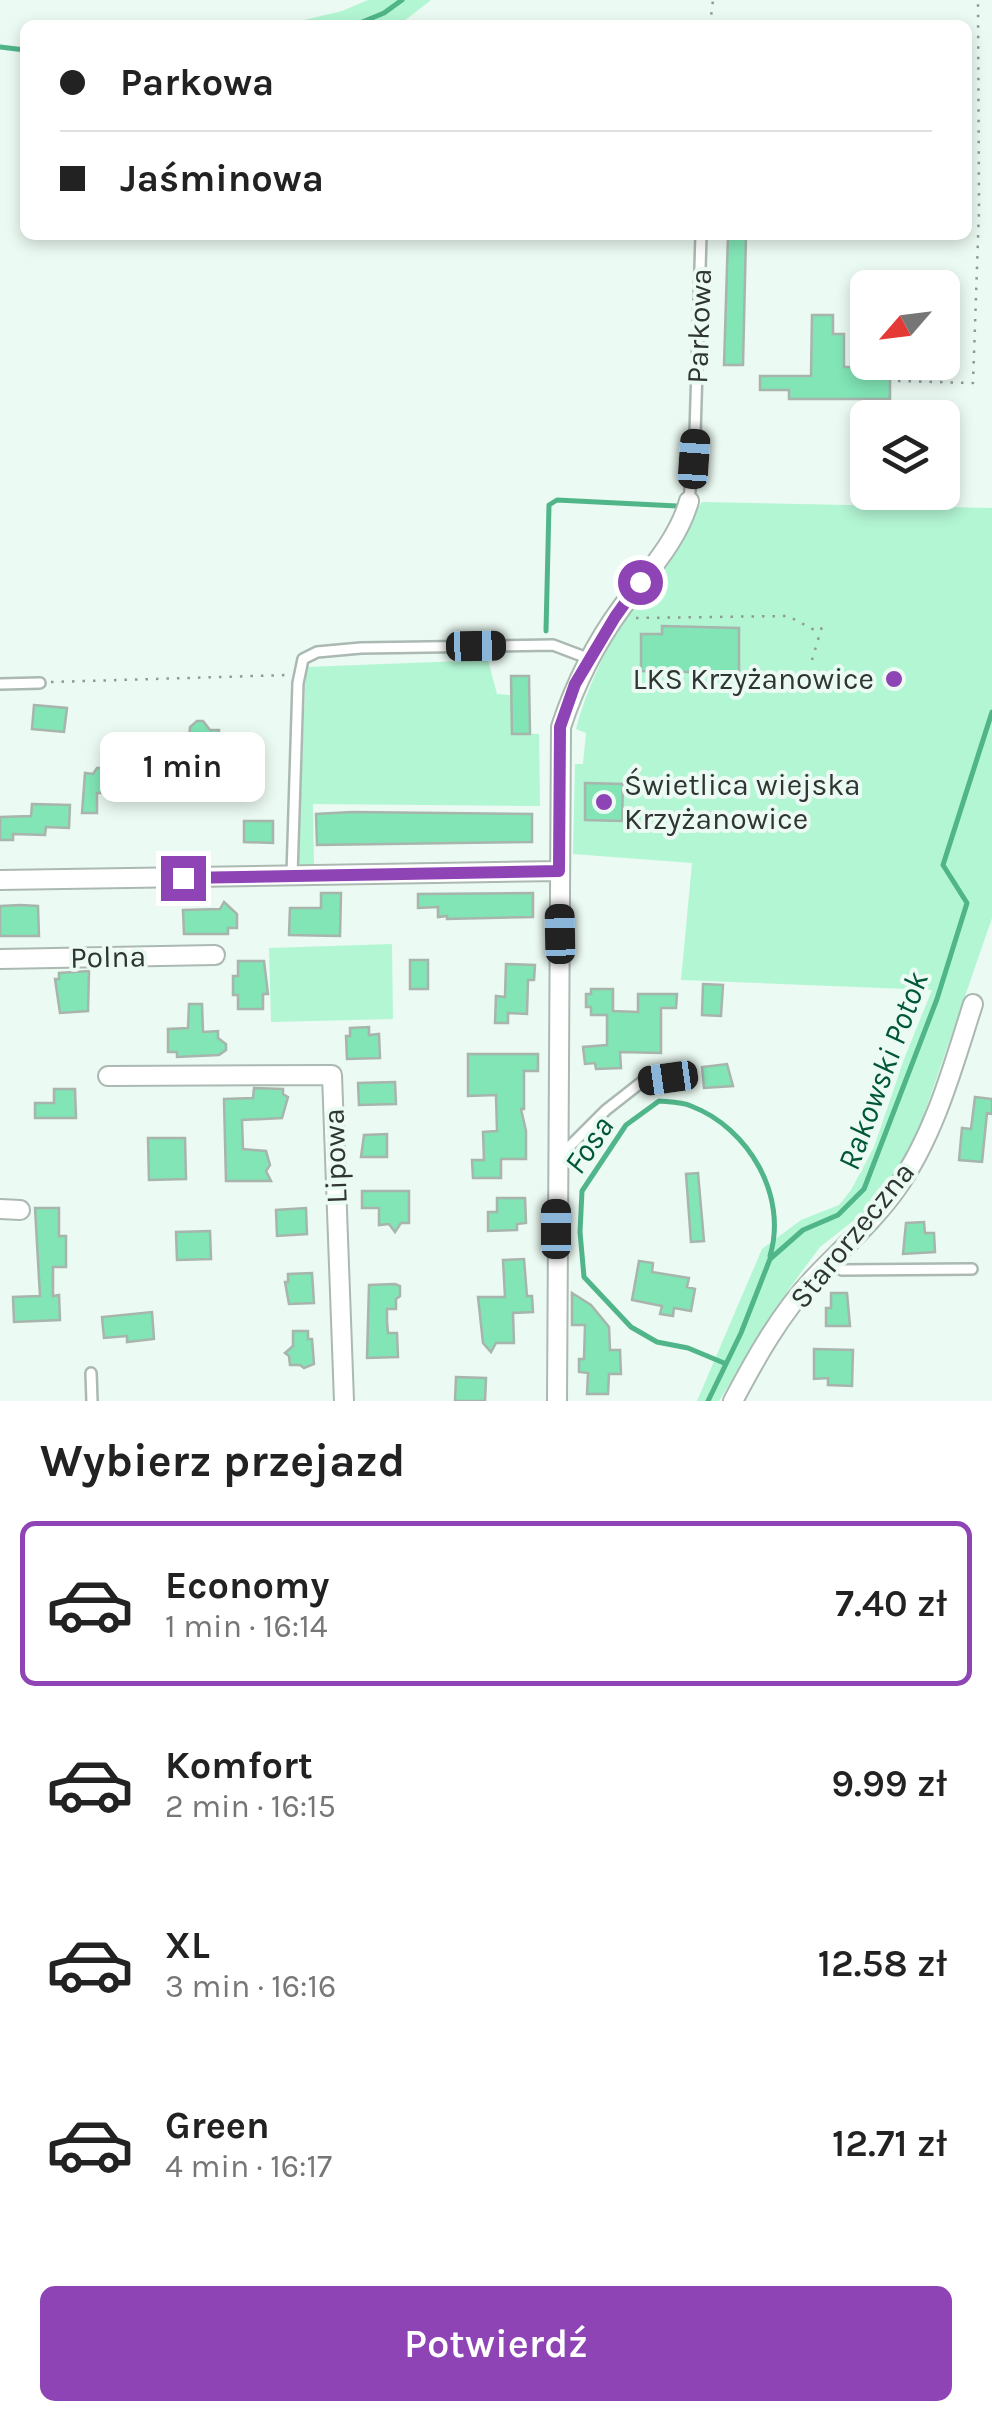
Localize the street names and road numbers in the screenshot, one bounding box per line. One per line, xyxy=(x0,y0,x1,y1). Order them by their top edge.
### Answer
street label: Parkowa xyxy=(679,268,719,384)
street label: Polna xyxy=(70,938,146,976)
street label: Lipowa xyxy=(315,1108,355,1204)
street label: Starorzeczna xyxy=(782,1155,922,1315)

